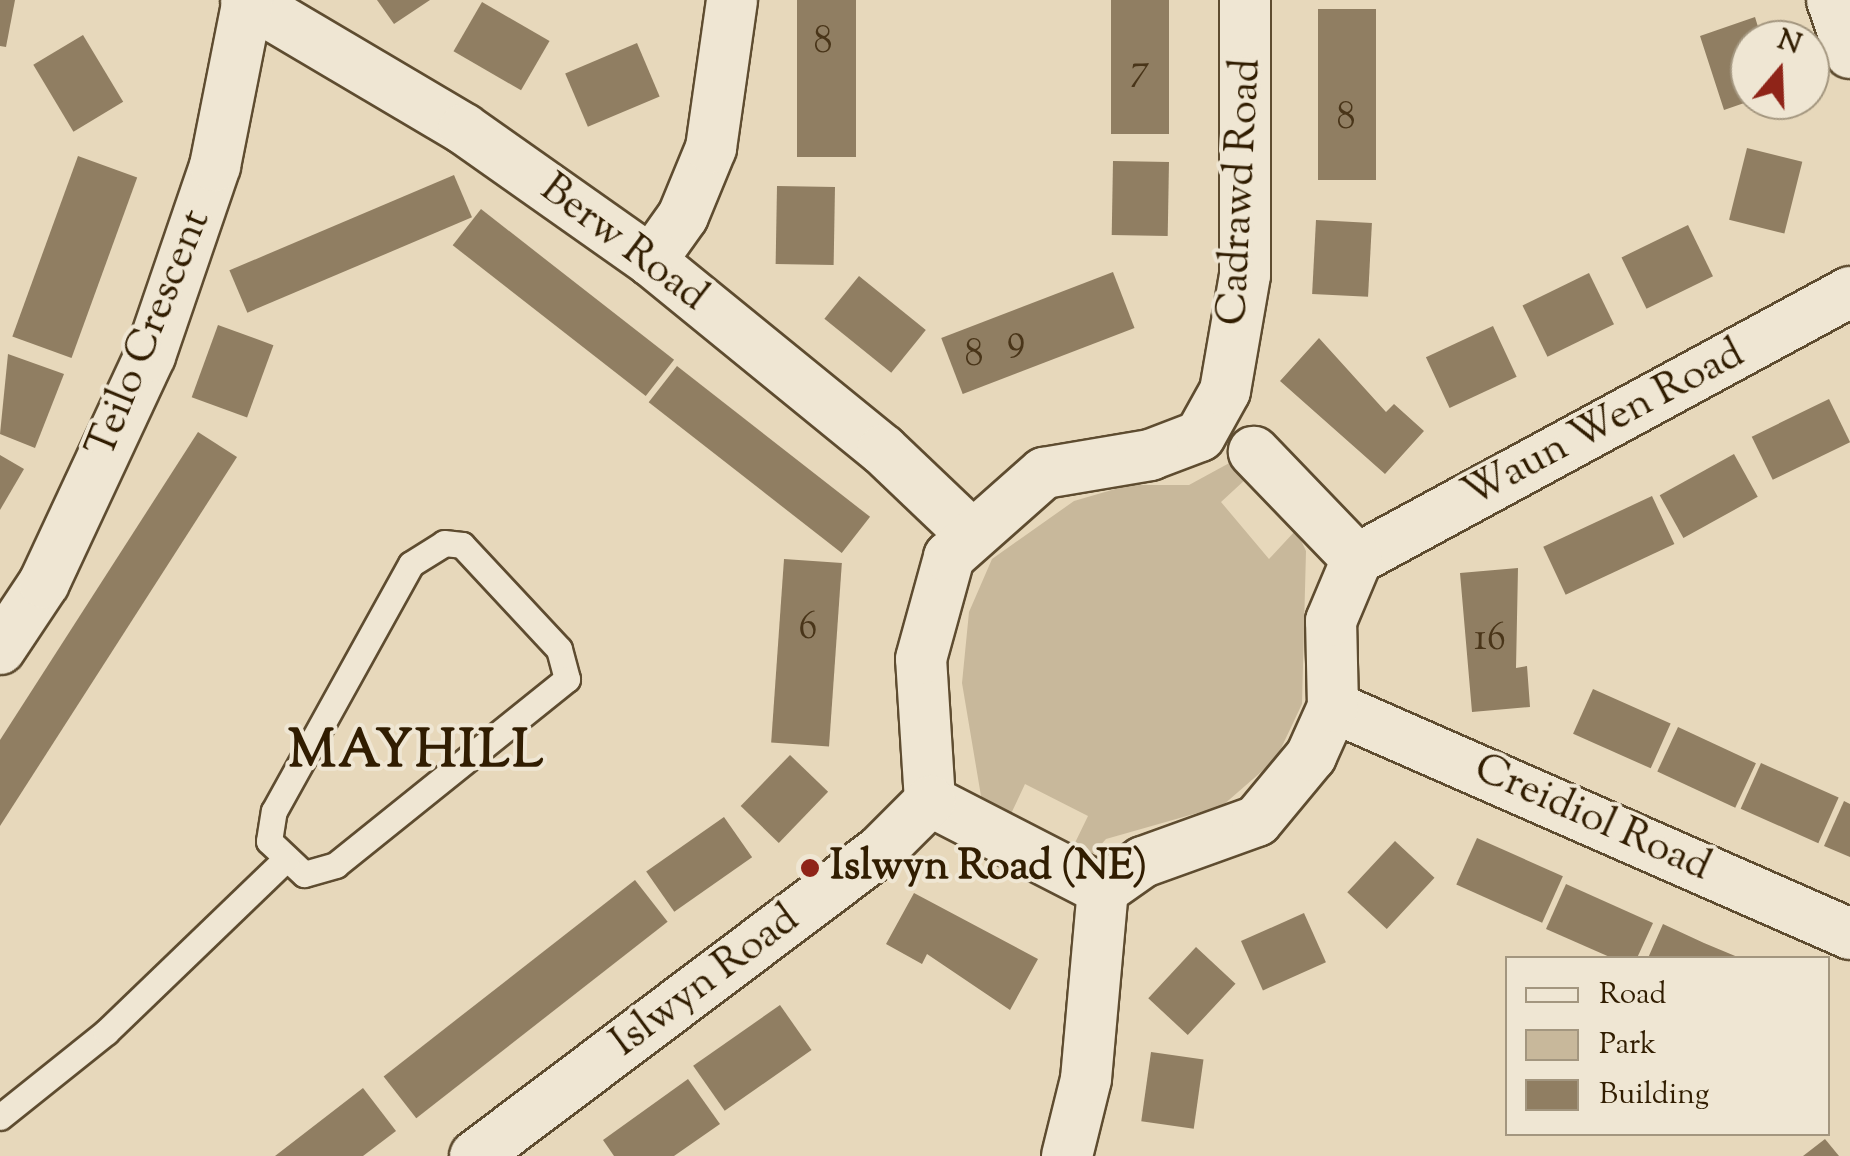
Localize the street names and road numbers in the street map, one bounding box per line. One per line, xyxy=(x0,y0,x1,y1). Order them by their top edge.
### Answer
street label: Cadrawd Road xyxy=(1209,57,1273,327)
street label: Berw Road xyxy=(529,165,717,323)
street label: Teilo Crescent xyxy=(77,203,223,465)
street label: Waun Wen Road xyxy=(1455,330,1753,520)
street label: Creidiol Road xyxy=(1466,744,1718,894)
street label: Islwyn Road xyxy=(602,895,810,1069)

